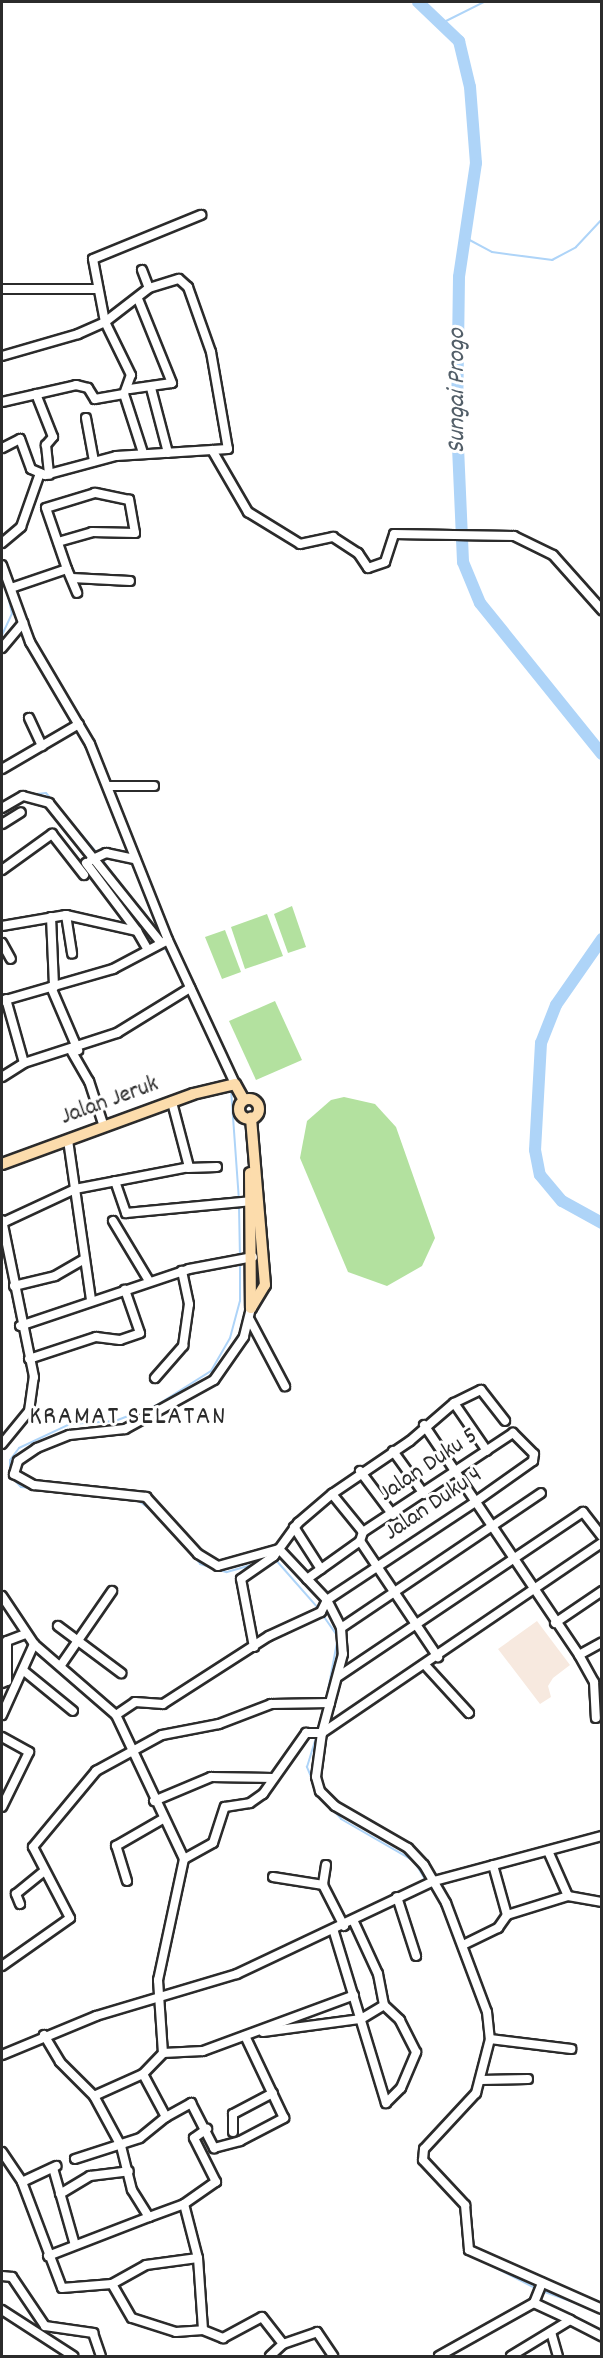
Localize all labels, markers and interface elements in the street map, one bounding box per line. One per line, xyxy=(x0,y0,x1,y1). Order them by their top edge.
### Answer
water label: Sungai Progo xyxy=(442,329,474,453)
street label: Jalan Jeruk xyxy=(57,1071,163,1133)
district label: KRAMAT SELATAN xyxy=(29,1402,227,1434)
street label: Jalan Duku 5 xyxy=(374,1422,484,1510)
street label: Jalan Duku 4 xyxy=(380,1462,488,1548)

